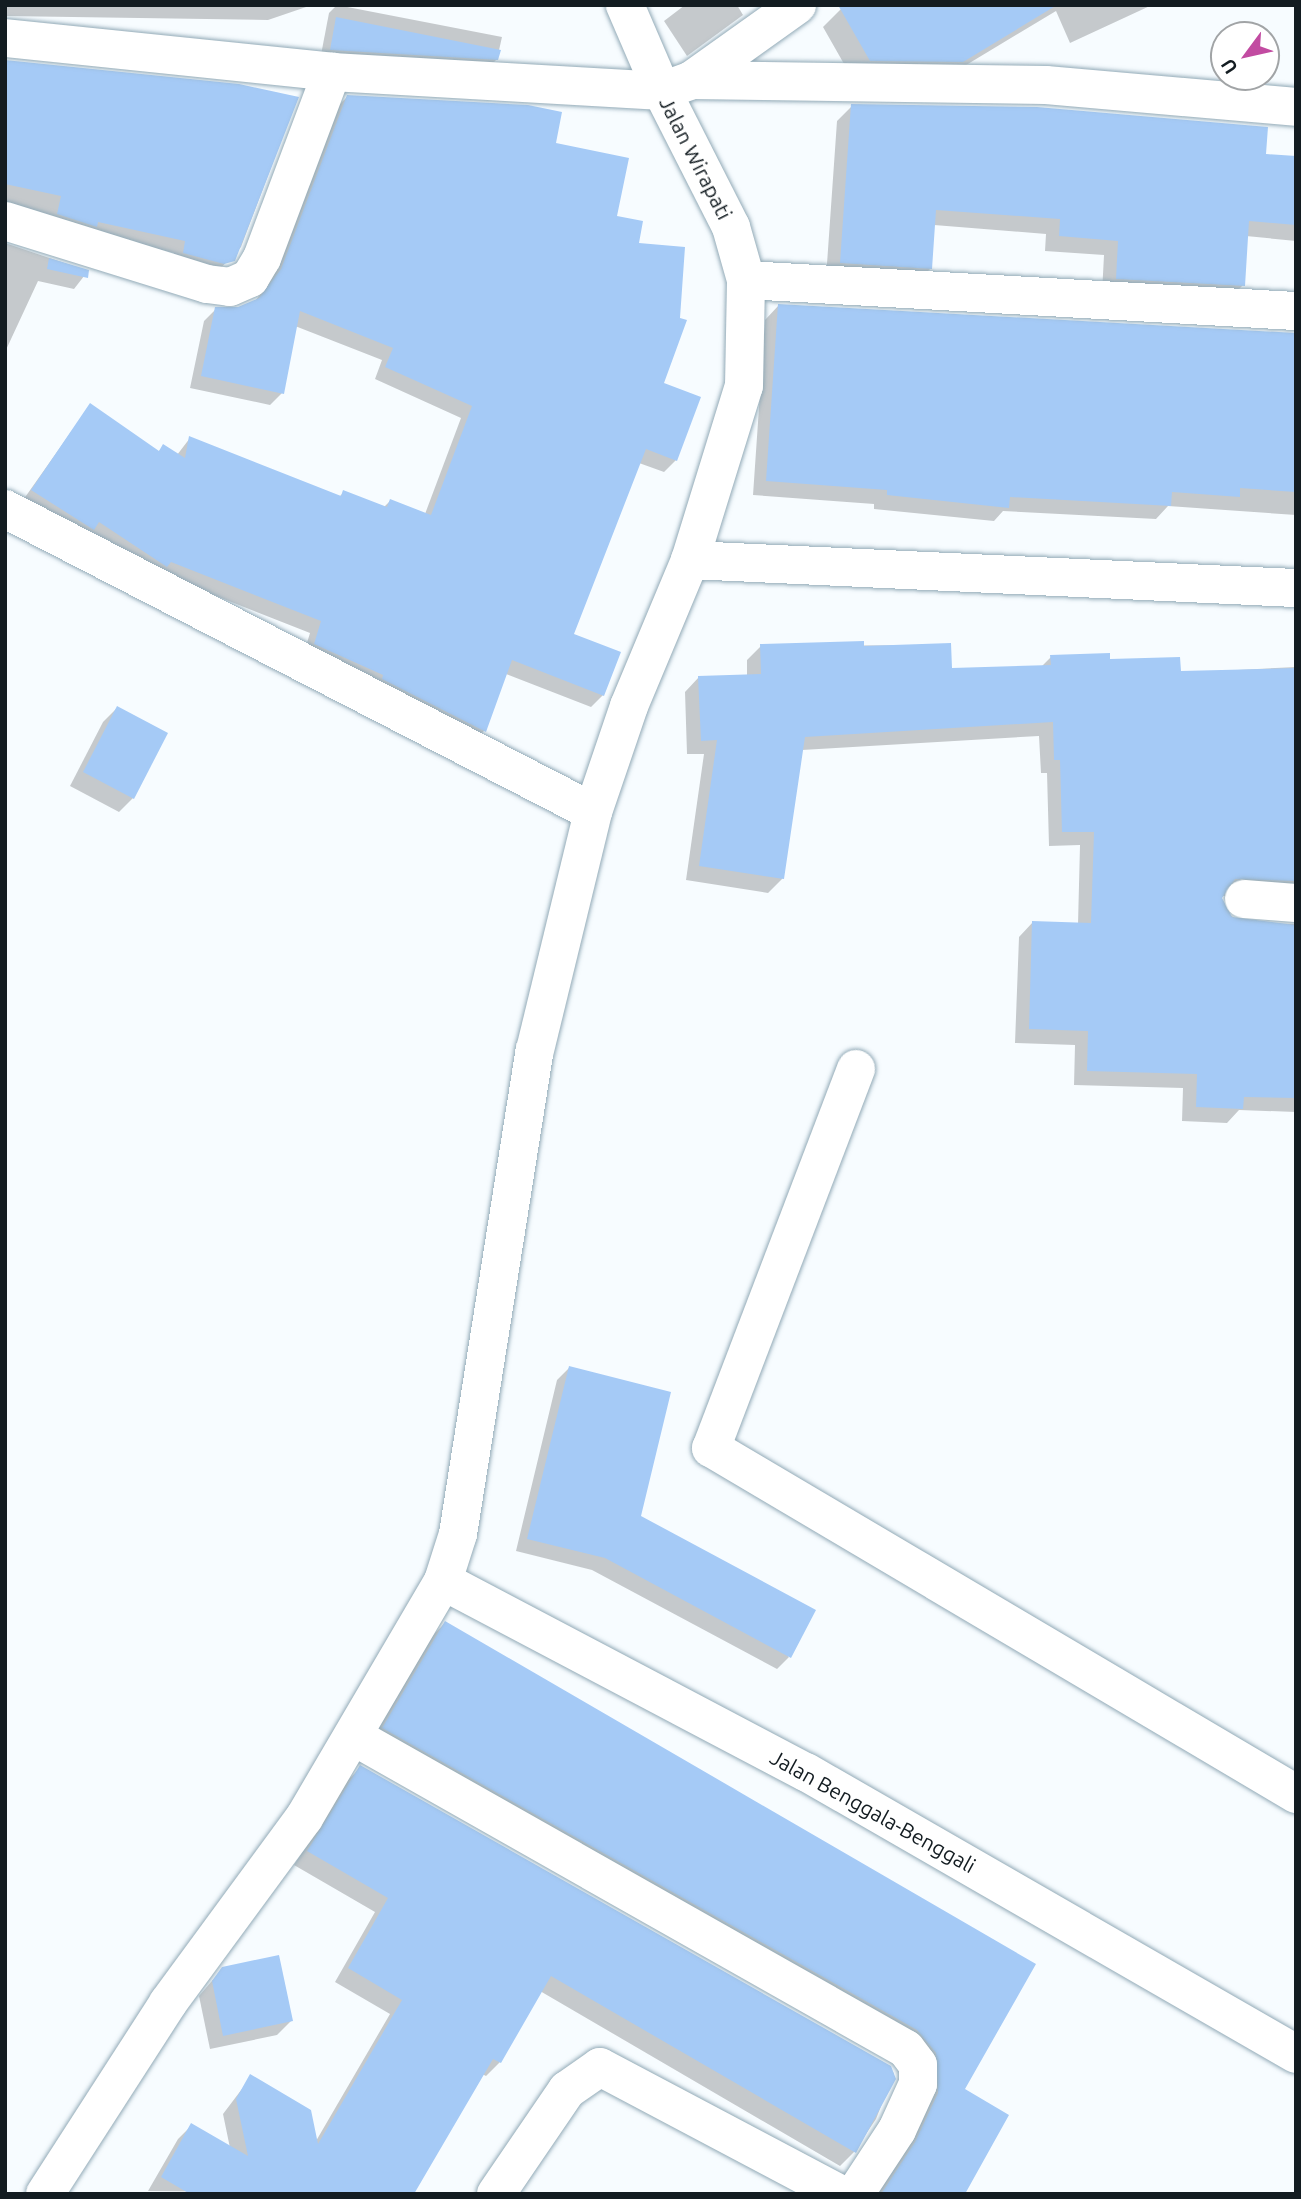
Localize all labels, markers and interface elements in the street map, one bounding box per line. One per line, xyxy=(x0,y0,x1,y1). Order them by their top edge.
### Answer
north arrow xyxy=(1210,21,1280,91)
text: U xyxy=(1216,55,1242,78)
street label: Jalan Wirapati xyxy=(654,92,738,224)
street label: Jalan Benggala-Benggali xyxy=(766,1744,980,1878)

